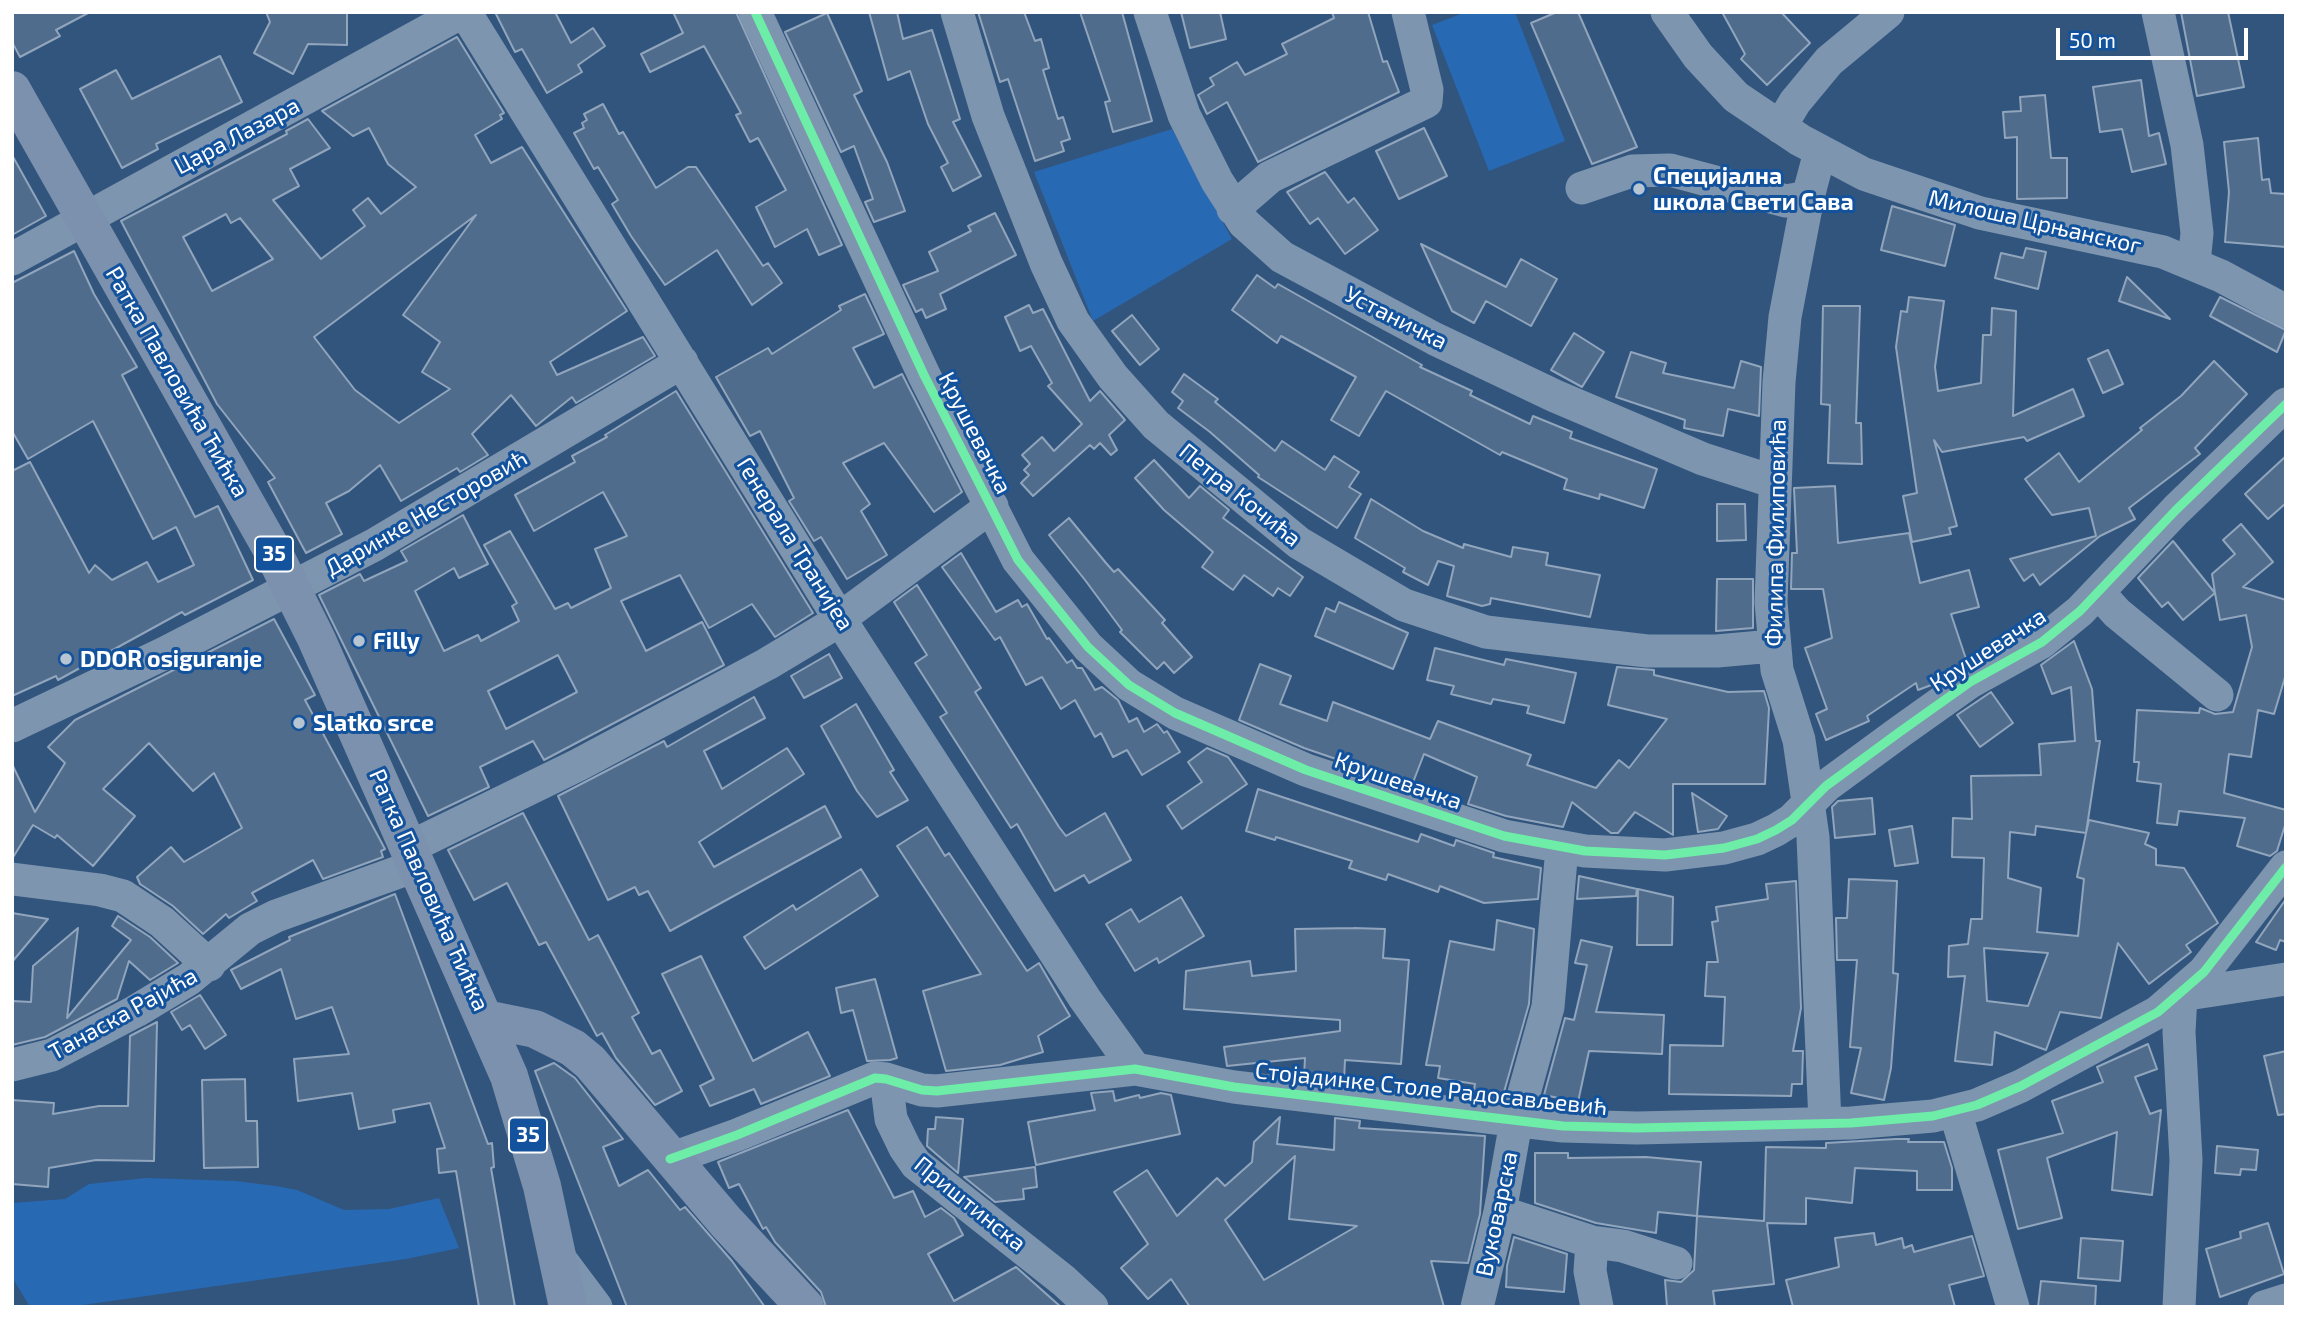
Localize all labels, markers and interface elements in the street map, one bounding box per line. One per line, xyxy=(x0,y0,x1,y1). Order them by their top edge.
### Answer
scale bar xyxy=(2060,14,2252,58)
text: 50 m xyxy=(2069,27,2116,52)
street label: Цара Лазара xyxy=(170,91,304,181)
place label: Специјална школа Свети Сава xyxy=(1653,162,1854,216)
marker: Специјална школа Свети Сава xyxy=(1631,181,1647,197)
street label: Милоша Црњанског xyxy=(1926,184,2144,260)
street label: Ратка Павловића Ћићка xyxy=(100,262,254,502)
street label: Устаничка xyxy=(1340,280,1452,356)
street label: Крушевачка xyxy=(933,367,1017,499)
street label: Филипа Филиповића xyxy=(1760,419,1792,647)
street label: Петра Кочића xyxy=(1174,438,1306,552)
street label: Даринке Несторовић xyxy=(320,444,532,582)
street label: Генерала Транијеа xyxy=(731,453,859,635)
road number: 35 xyxy=(255,536,293,572)
street label: Крушевачка xyxy=(1925,602,2051,698)
place label: Filly xyxy=(373,627,420,655)
marker: Filly xyxy=(351,633,367,649)
place label: DDOR osiguranje xyxy=(80,645,262,673)
marker: DDOR osiguranje xyxy=(58,651,74,667)
place label: Slatko srce xyxy=(313,709,434,737)
marker: Slatko srce xyxy=(291,715,307,731)
street label: Крушевачка xyxy=(1331,746,1465,816)
street label: Ратка Павловића Ћићка xyxy=(363,765,495,1015)
street label: Танаска Рајића xyxy=(44,962,202,1066)
street label: Стојадинке Столе Радосављевић xyxy=(1254,1057,1608,1121)
road number: 35 xyxy=(509,1118,547,1152)
street label: Вуковарска xyxy=(1470,1149,1524,1279)
street label: Приштинска xyxy=(909,1151,1031,1257)

